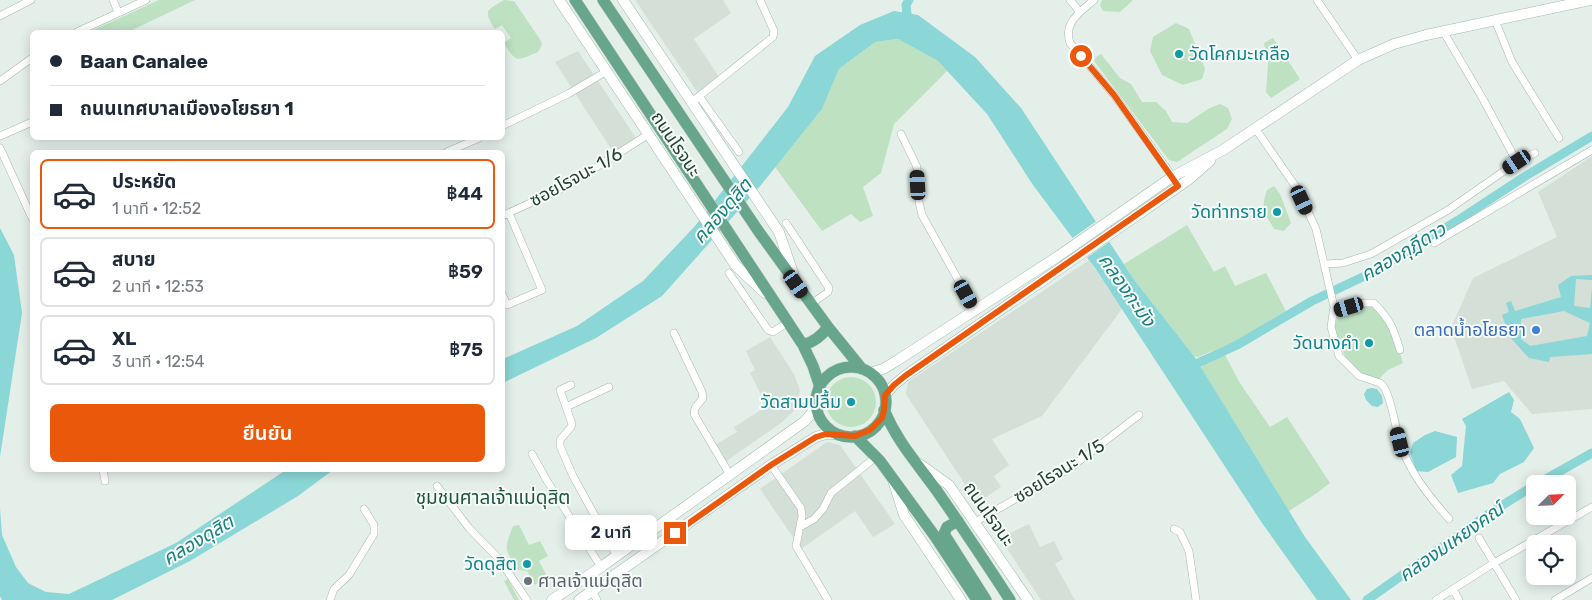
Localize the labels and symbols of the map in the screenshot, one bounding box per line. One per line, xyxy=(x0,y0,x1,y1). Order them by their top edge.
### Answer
place label: วัดโคกมะเกลือ xyxy=(1189,43,1290,65)
route start xyxy=(1070,45,1092,67)
marker: วัดโคกมะเกลือ xyxy=(1173,48,1185,60)
street label: ถนนโรจนะ xyxy=(646,107,706,181)
street label: ซอยโรจนะ 1/6 xyxy=(526,142,626,211)
car xyxy=(1500,147,1533,177)
car xyxy=(909,170,926,200)
water label: คลองดุสิต xyxy=(688,173,757,248)
car xyxy=(1288,183,1315,217)
place label: วัดท่าทราย xyxy=(1191,201,1267,223)
marker: วัดท่าทราย xyxy=(1271,206,1283,218)
water label: คลองกุฎีดาว xyxy=(1356,217,1450,286)
water label: คลองกะมัง xyxy=(1094,249,1161,331)
car xyxy=(781,267,810,301)
car xyxy=(952,277,979,311)
car xyxy=(1332,296,1365,318)
place label: ตลาดน้ำอโยธยา xyxy=(1414,317,1526,341)
marker: ตลาดน้ำอโยธยา xyxy=(1530,324,1542,336)
place label: วัดนางคำ xyxy=(1293,332,1359,354)
marker: วัดนางคำ xyxy=(1363,337,1375,349)
place label: วัดสามปลื้ม xyxy=(760,389,841,413)
marker: วัดสามปลื้ม xyxy=(845,396,857,408)
car xyxy=(1389,426,1410,458)
street label: ซอยโรจนะ 1/5 xyxy=(1009,434,1109,508)
north arrow xyxy=(1526,475,1576,525)
street label: ถนนโรจนะ xyxy=(959,477,1019,551)
district label: ชุมชนศาลเจ้าแม่ดุสิต xyxy=(416,486,570,509)
water label: คลองมเหยงคณ์ xyxy=(1394,495,1511,587)
water label: คลองดุสิต xyxy=(159,510,238,570)
callout: 2 นาที xyxy=(565,516,658,550)
route end xyxy=(664,522,686,544)
place label: วัดดุสิต xyxy=(464,553,517,575)
marker: วัดดุสิต xyxy=(521,558,533,570)
place label: ศาลเจ้าแม่ดุสิต xyxy=(538,570,643,592)
marker: ศาลเจ้าแม่ดุสิต xyxy=(522,575,534,587)

